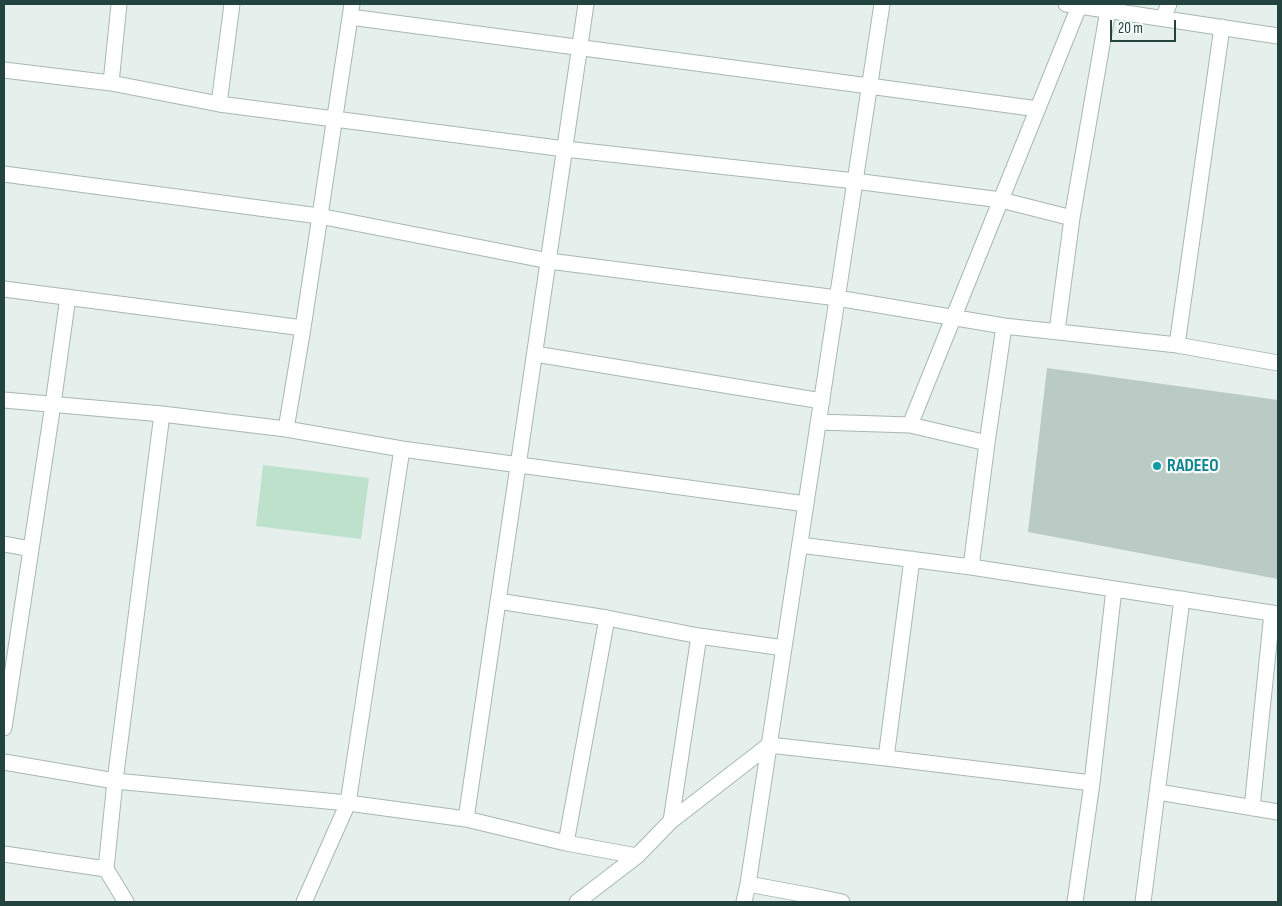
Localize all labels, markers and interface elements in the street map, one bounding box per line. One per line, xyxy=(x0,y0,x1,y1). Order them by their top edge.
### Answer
scale bar xyxy=(1112,10,1178,42)
text: 20 m xyxy=(1118,19,1143,38)
place label: RADEEO xyxy=(1167,455,1219,477)
marker: RADEEO xyxy=(1151,460,1163,472)

